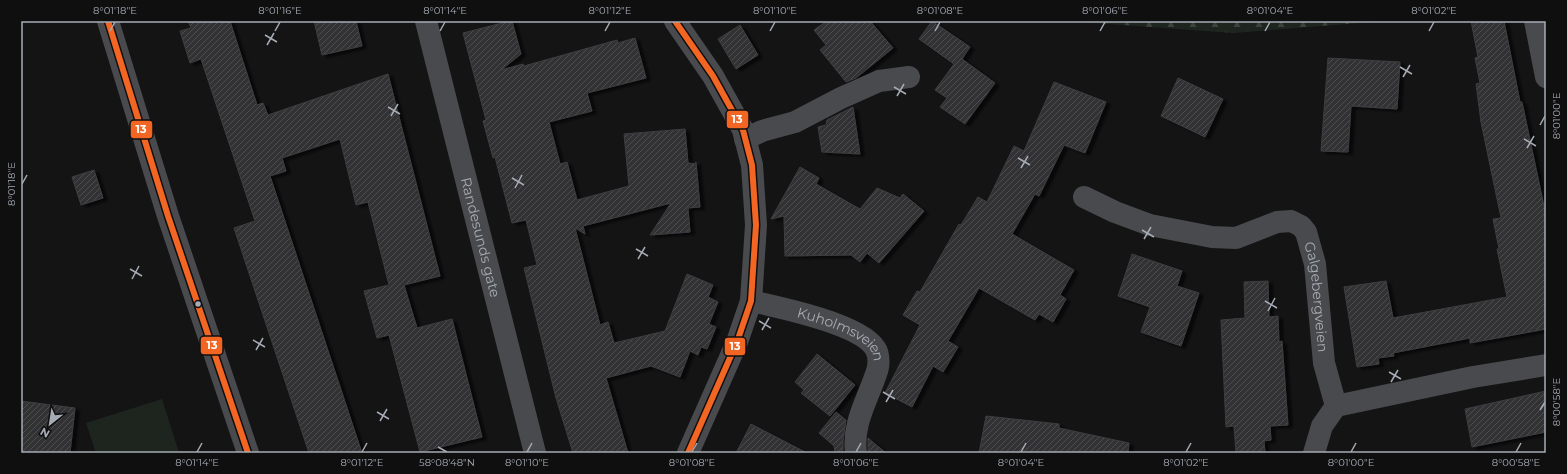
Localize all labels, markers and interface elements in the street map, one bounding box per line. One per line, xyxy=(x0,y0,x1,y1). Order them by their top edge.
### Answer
text: 8°01'18"E xyxy=(93,4,137,17)
text: 8°01'16"E xyxy=(258,4,302,17)
text: 8°01'14"E xyxy=(423,4,467,17)
text: 8°01'12"E xyxy=(588,4,632,17)
text: 8°01'10"E xyxy=(753,4,797,17)
text: 8°01'08"E xyxy=(917,4,963,17)
text: 8°01'06"E xyxy=(1082,4,1128,17)
text: 8°01'04"E xyxy=(1247,4,1293,17)
text: 8°01'02"E xyxy=(1411,4,1457,17)
text: 8°01'00"E xyxy=(1550,92,1563,139)
line badge: 13 xyxy=(726,110,749,129)
text: 13 xyxy=(732,112,743,126)
line badge: 13 xyxy=(130,120,153,139)
text: 13 xyxy=(136,122,147,136)
text: 8°01'18"E xyxy=(5,162,18,206)
street label: Randesunds gate xyxy=(457,175,504,299)
street label: Galgebergveien xyxy=(1300,239,1332,353)
unlabelled marker xyxy=(193,299,203,309)
street label: Kuholmsveien xyxy=(795,303,888,362)
line badge: 13 xyxy=(200,336,223,355)
line badge: 13 xyxy=(724,337,746,356)
text: 13 xyxy=(207,338,218,352)
text: 13 xyxy=(730,339,741,353)
text: 8°00'58"E xyxy=(1550,377,1563,426)
north arrow xyxy=(30,404,70,444)
text: N xyxy=(38,424,52,441)
text: 8°01'14"E xyxy=(175,456,219,469)
text: 8°01'12"E xyxy=(340,456,384,469)
text: 58°08'48"N xyxy=(419,456,475,469)
text: 8°01'10"E xyxy=(505,456,549,469)
text: 8°01'08"E xyxy=(669,456,715,469)
text: 8°01'06"E xyxy=(833,456,879,469)
text: 8°01'04"E xyxy=(998,456,1044,469)
text: 8°01'02"E xyxy=(1163,456,1209,469)
text: 8°01'00"E xyxy=(1328,456,1375,469)
text: 8°00'58"E xyxy=(1492,456,1541,469)

